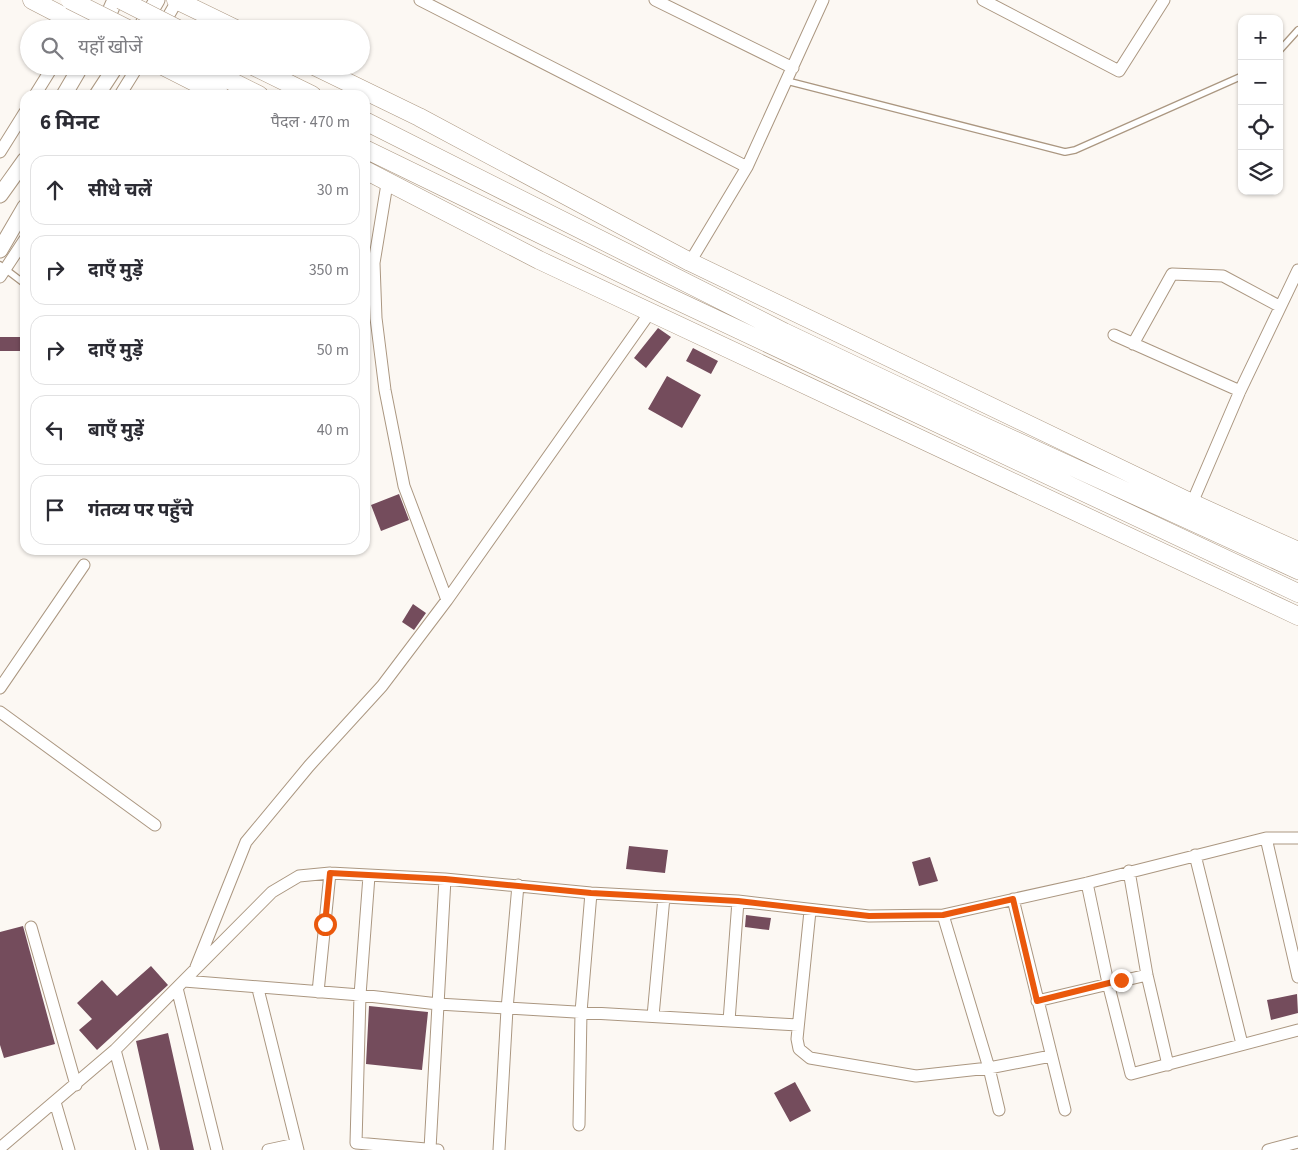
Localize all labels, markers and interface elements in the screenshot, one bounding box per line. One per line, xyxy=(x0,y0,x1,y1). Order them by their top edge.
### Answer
map controls xyxy=(1238,15,1283,195)
button: + xyxy=(1238,15,1283,60)
search box xyxy=(20,20,370,75)
icon: search xyxy=(38,34,66,62)
text: यहाँ खोजें xyxy=(78,34,142,61)
button: − xyxy=(1238,60,1283,105)
button: locate xyxy=(1238,105,1283,150)
text: 6 मिनट xyxy=(40,107,99,137)
text: पैदल · 470 m xyxy=(271,111,350,133)
button: layers xyxy=(1238,150,1283,195)
icon: ahead xyxy=(41,176,69,204)
text: सीधे चलें xyxy=(88,177,152,204)
text: 30 m xyxy=(317,179,349,201)
icon: right xyxy=(41,256,69,284)
text: दाएँ मुड़ें xyxy=(88,257,143,284)
text: 350 m xyxy=(309,259,349,281)
icon: right xyxy=(41,336,69,364)
text: दाएँ मुड़ें xyxy=(88,337,143,364)
text: 50 m xyxy=(317,339,349,361)
icon: left xyxy=(41,416,69,444)
text: बाएँ मुड़ें xyxy=(88,417,144,444)
text: 40 m xyxy=(317,419,349,441)
icon: arrive xyxy=(41,496,69,524)
text: गंतव्य पर पहुँचे xyxy=(88,497,193,524)
route start xyxy=(314,913,337,936)
route end xyxy=(1110,969,1133,992)

